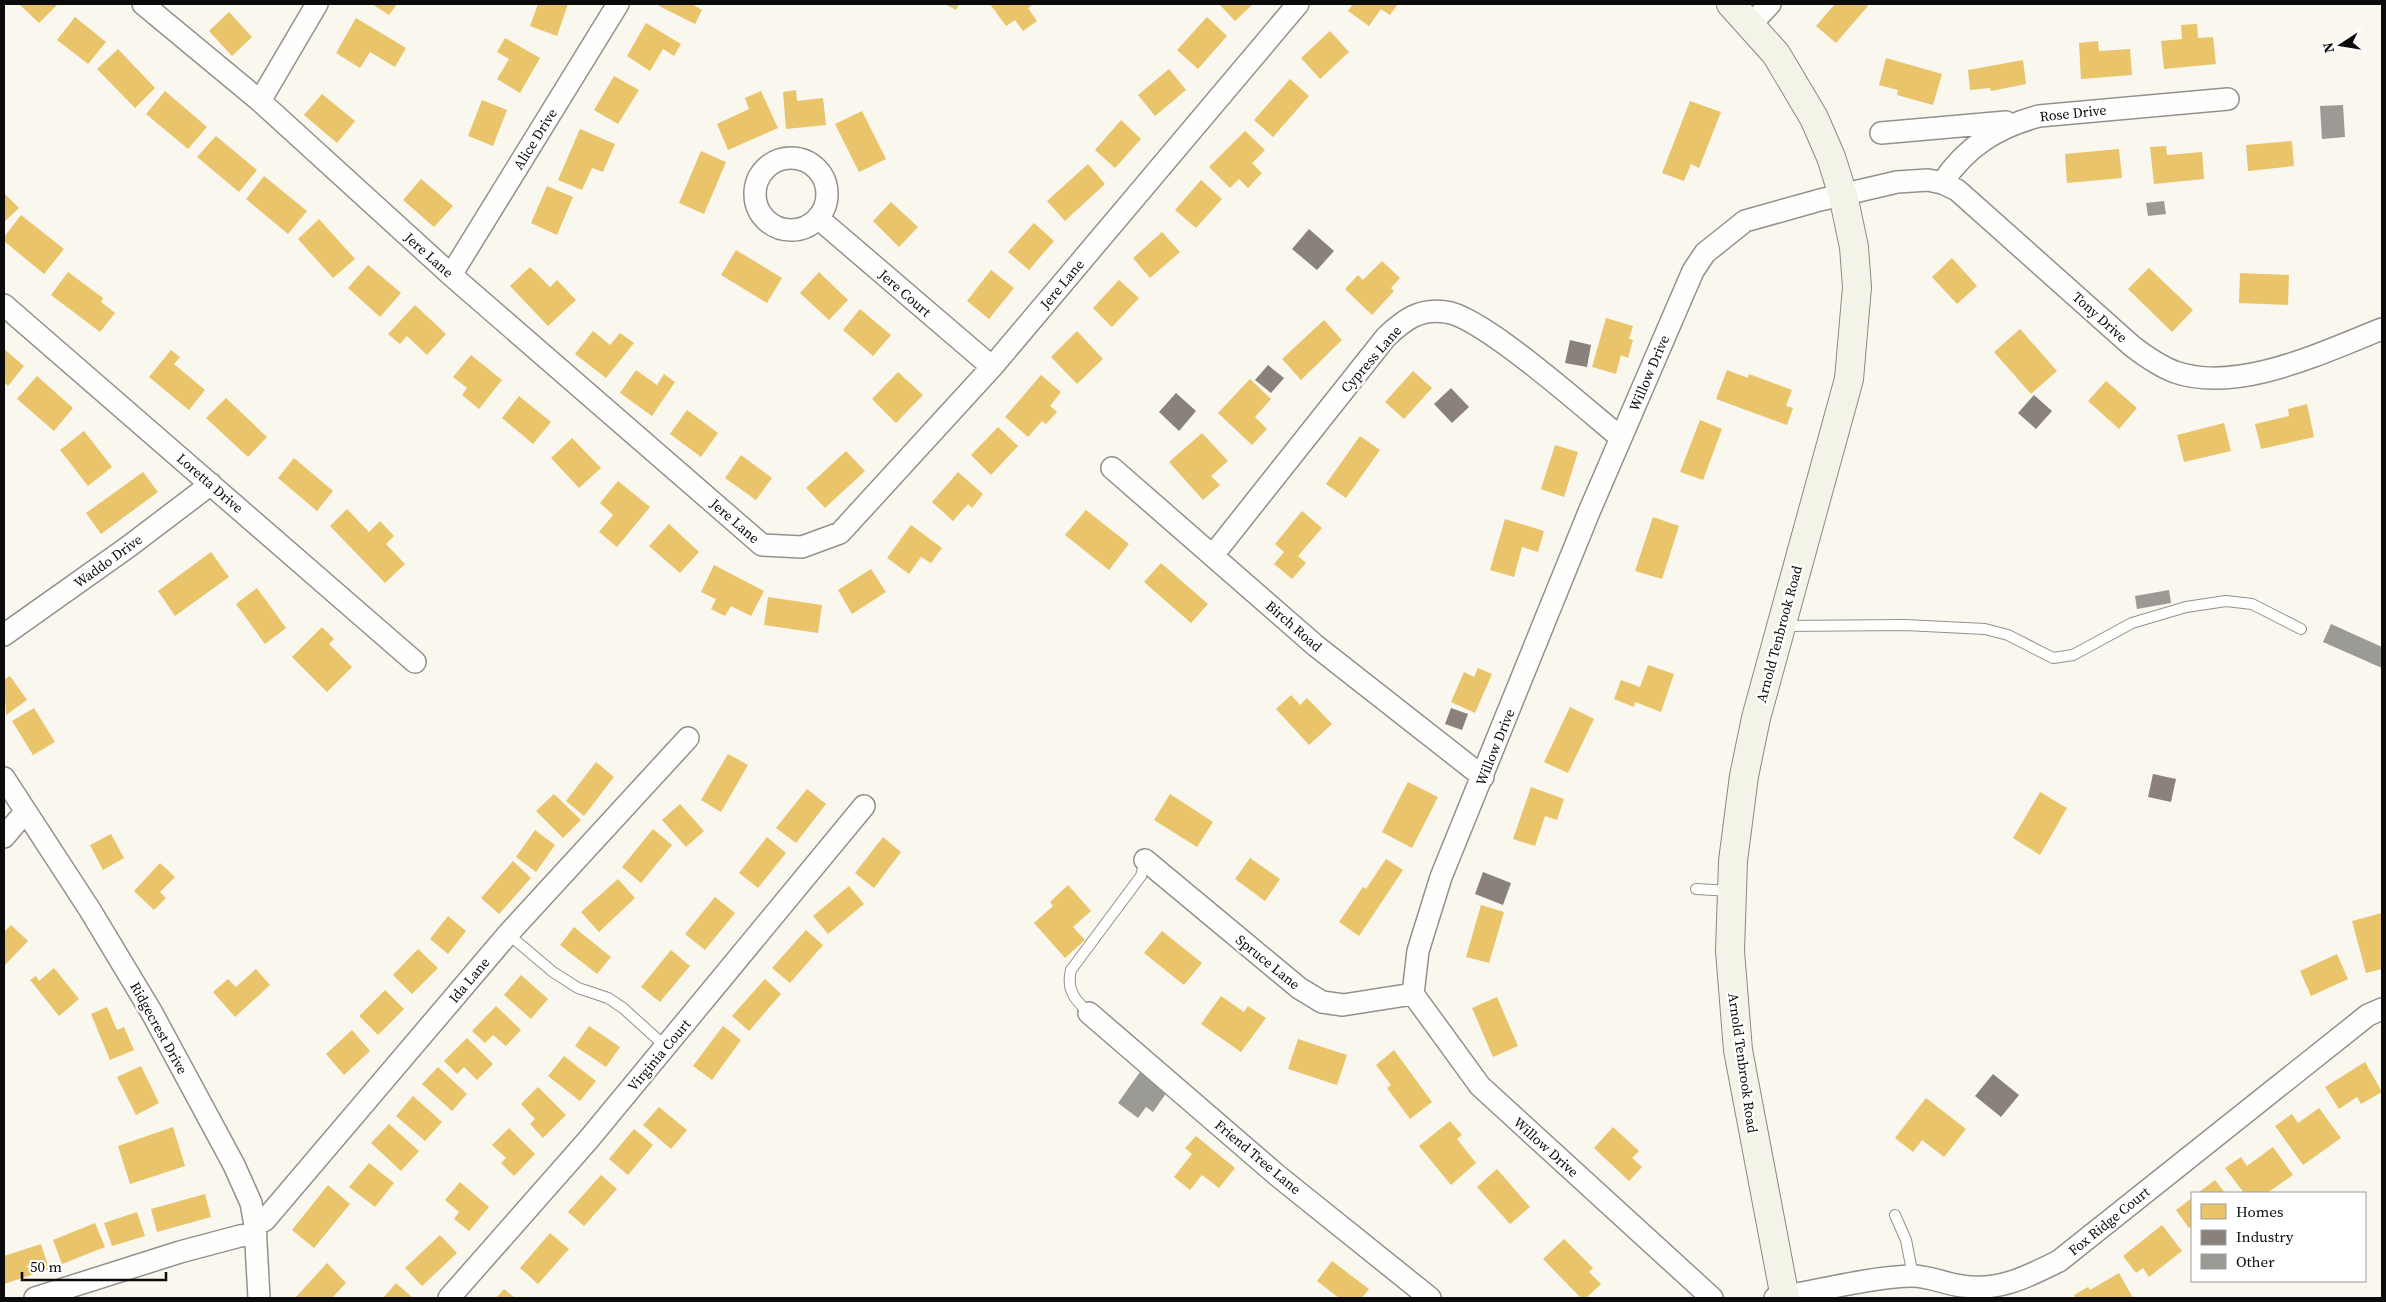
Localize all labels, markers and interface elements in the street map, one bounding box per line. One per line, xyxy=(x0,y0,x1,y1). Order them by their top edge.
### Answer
north arrow xyxy=(2316,20,2366,70)
text: N xyxy=(2317,41,2339,55)
street label: Rose Drive xyxy=(2039,100,2107,126)
street label: Alice Drive xyxy=(508,105,562,173)
street label: Jere Lane xyxy=(400,227,458,282)
street label: Jere Lane xyxy=(1035,255,1089,314)
street label: Jere Court xyxy=(874,264,936,322)
street label: Tony Drive xyxy=(2068,287,2132,347)
street label: Cypress Lane xyxy=(1336,321,1406,397)
street label: Willow Drive xyxy=(1624,332,1674,414)
street label: Loretta Drive xyxy=(172,448,248,518)
street label: Jere Lane xyxy=(705,493,764,548)
street label: Waddo Drive xyxy=(70,529,146,593)
street label: Arnold Tenbrook Road xyxy=(1751,563,1807,705)
street label: Birch Road xyxy=(1261,596,1327,656)
street label: Willow Drive xyxy=(1471,706,1519,788)
street label: Spruce Lane xyxy=(1232,930,1304,994)
street label: Ida Lane xyxy=(444,953,494,1007)
street label: Ridgecrest Drive xyxy=(125,978,193,1078)
street label: Arnold Tenbrook Road xyxy=(1723,992,1763,1134)
street label: Virginia Court xyxy=(623,1014,695,1095)
street label: Willow Drive xyxy=(1509,1112,1583,1182)
street label: Friend Tree Lane xyxy=(1211,1115,1305,1199)
street label: Fox Ridge Court xyxy=(2064,1182,2154,1260)
legend xyxy=(2191,1192,2366,1282)
text: Homes xyxy=(2236,1201,2283,1222)
text: Industry xyxy=(2236,1226,2294,1247)
scale bar xyxy=(22,1250,166,1282)
text: Other xyxy=(2236,1251,2275,1272)
text: 50 m xyxy=(30,1256,62,1277)

